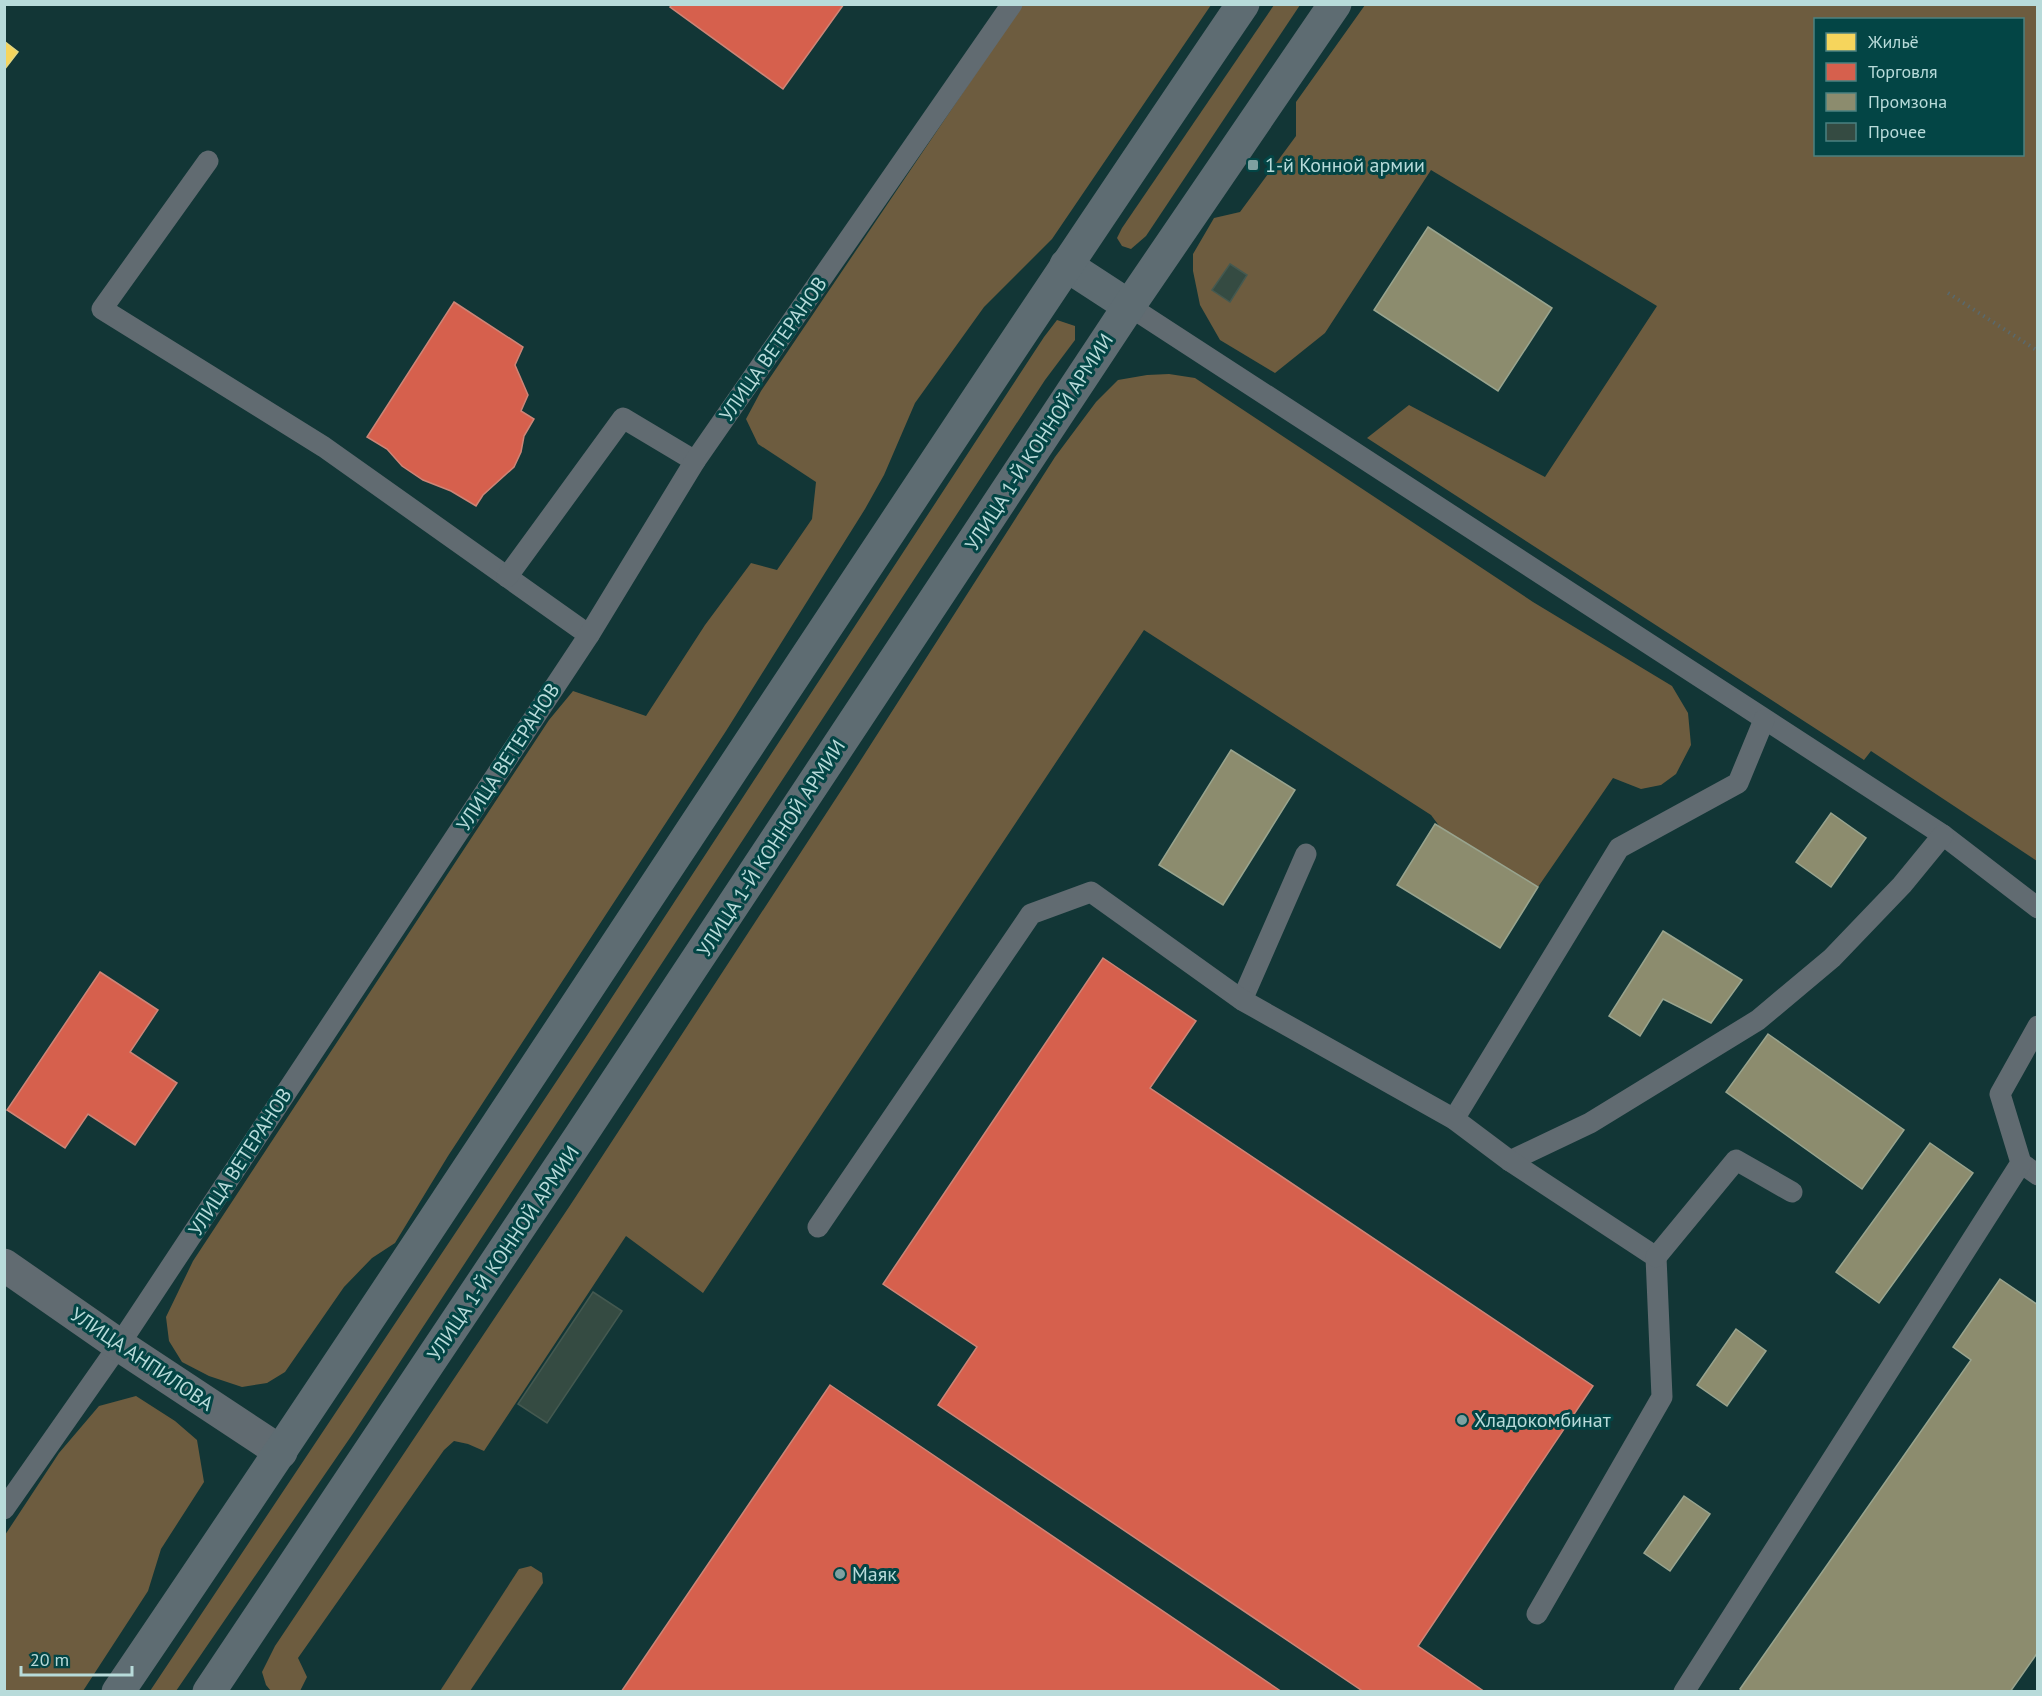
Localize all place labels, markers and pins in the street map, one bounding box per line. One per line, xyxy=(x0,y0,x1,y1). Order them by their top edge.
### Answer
place label: 1-й Конной армии xyxy=(1265,152,1425,178)
marker: 1-й Конной армии xyxy=(1246,158,1260,172)
place label: Хладокомбинат xyxy=(1474,1407,1611,1433)
marker: Хладокомбинат xyxy=(1455,1413,1469,1427)
place label: Маяк xyxy=(852,1561,897,1587)
marker: Маяк xyxy=(833,1567,847,1581)

